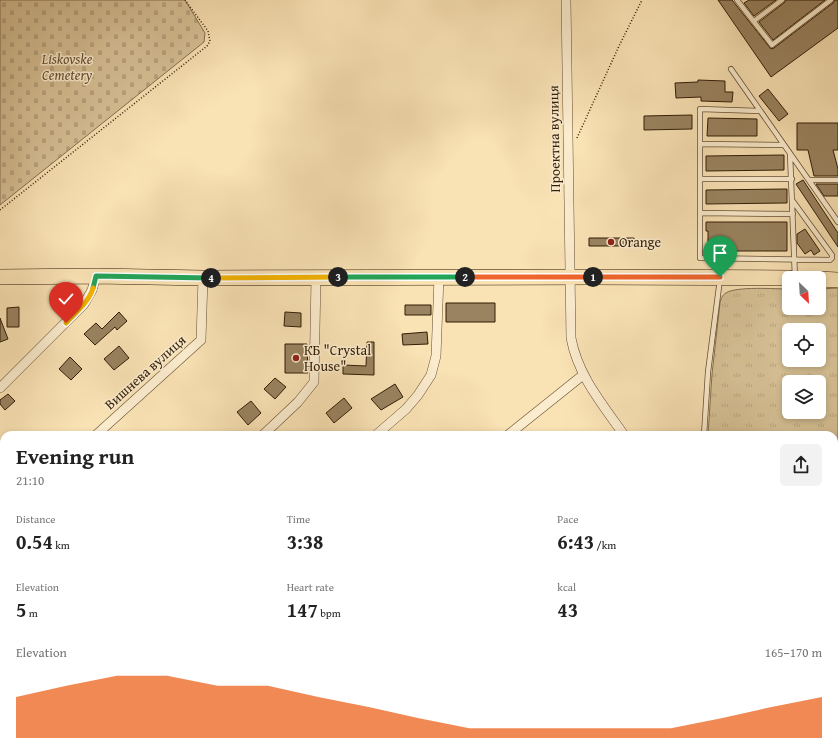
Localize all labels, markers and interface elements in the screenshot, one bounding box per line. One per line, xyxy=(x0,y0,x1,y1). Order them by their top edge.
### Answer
park label: Liskovske Cemetery xyxy=(41,49,93,85)
street label: Проектна вулиця xyxy=(543,85,565,193)
place label: Orange xyxy=(619,232,662,252)
pin xyxy=(703,236,737,277)
marker: Orange xyxy=(606,237,616,247)
icon: arrive xyxy=(709,242,731,264)
pin: 3 xyxy=(328,267,348,287)
pin: 2 xyxy=(455,267,475,287)
pin: 1 xyxy=(583,267,603,287)
pin: 4 xyxy=(201,268,221,288)
text: 3 xyxy=(335,269,341,285)
text: 2 xyxy=(462,269,468,285)
text: 1 xyxy=(590,269,596,285)
text: 4 xyxy=(208,270,214,286)
north arrow xyxy=(782,271,826,315)
map controls xyxy=(782,271,826,419)
pin xyxy=(49,282,83,323)
icon: check xyxy=(55,288,77,310)
button: locate xyxy=(782,323,826,367)
street label: Вишнева вулиця xyxy=(100,330,190,414)
place label: КБ "Crystal House" xyxy=(304,340,371,376)
marker: КБ "Crystal House" xyxy=(291,353,301,363)
button: layers xyxy=(782,375,826,419)
text: Evening run xyxy=(16,440,134,472)
button: share xyxy=(780,444,822,486)
text: 21:10 xyxy=(16,471,44,490)
text: Distance xyxy=(16,511,55,527)
text: Time xyxy=(287,511,310,527)
text: Pace xyxy=(557,511,578,527)
text: 0.54 xyxy=(16,527,53,556)
text: 3:38 xyxy=(287,527,323,556)
text: 6:43 xyxy=(557,527,594,556)
text: km xyxy=(53,537,70,553)
text: /km xyxy=(594,537,616,553)
text: Elevation xyxy=(16,579,59,595)
text: Heart rate xyxy=(287,579,334,595)
text: kcal xyxy=(557,579,576,595)
text: 5 xyxy=(16,595,26,624)
text: 147 xyxy=(287,595,318,624)
text: 43 xyxy=(557,595,578,624)
text: m xyxy=(26,605,38,621)
text: bpm xyxy=(318,605,341,621)
text: Elevation xyxy=(16,643,67,662)
text: 165–170 m xyxy=(765,643,822,662)

